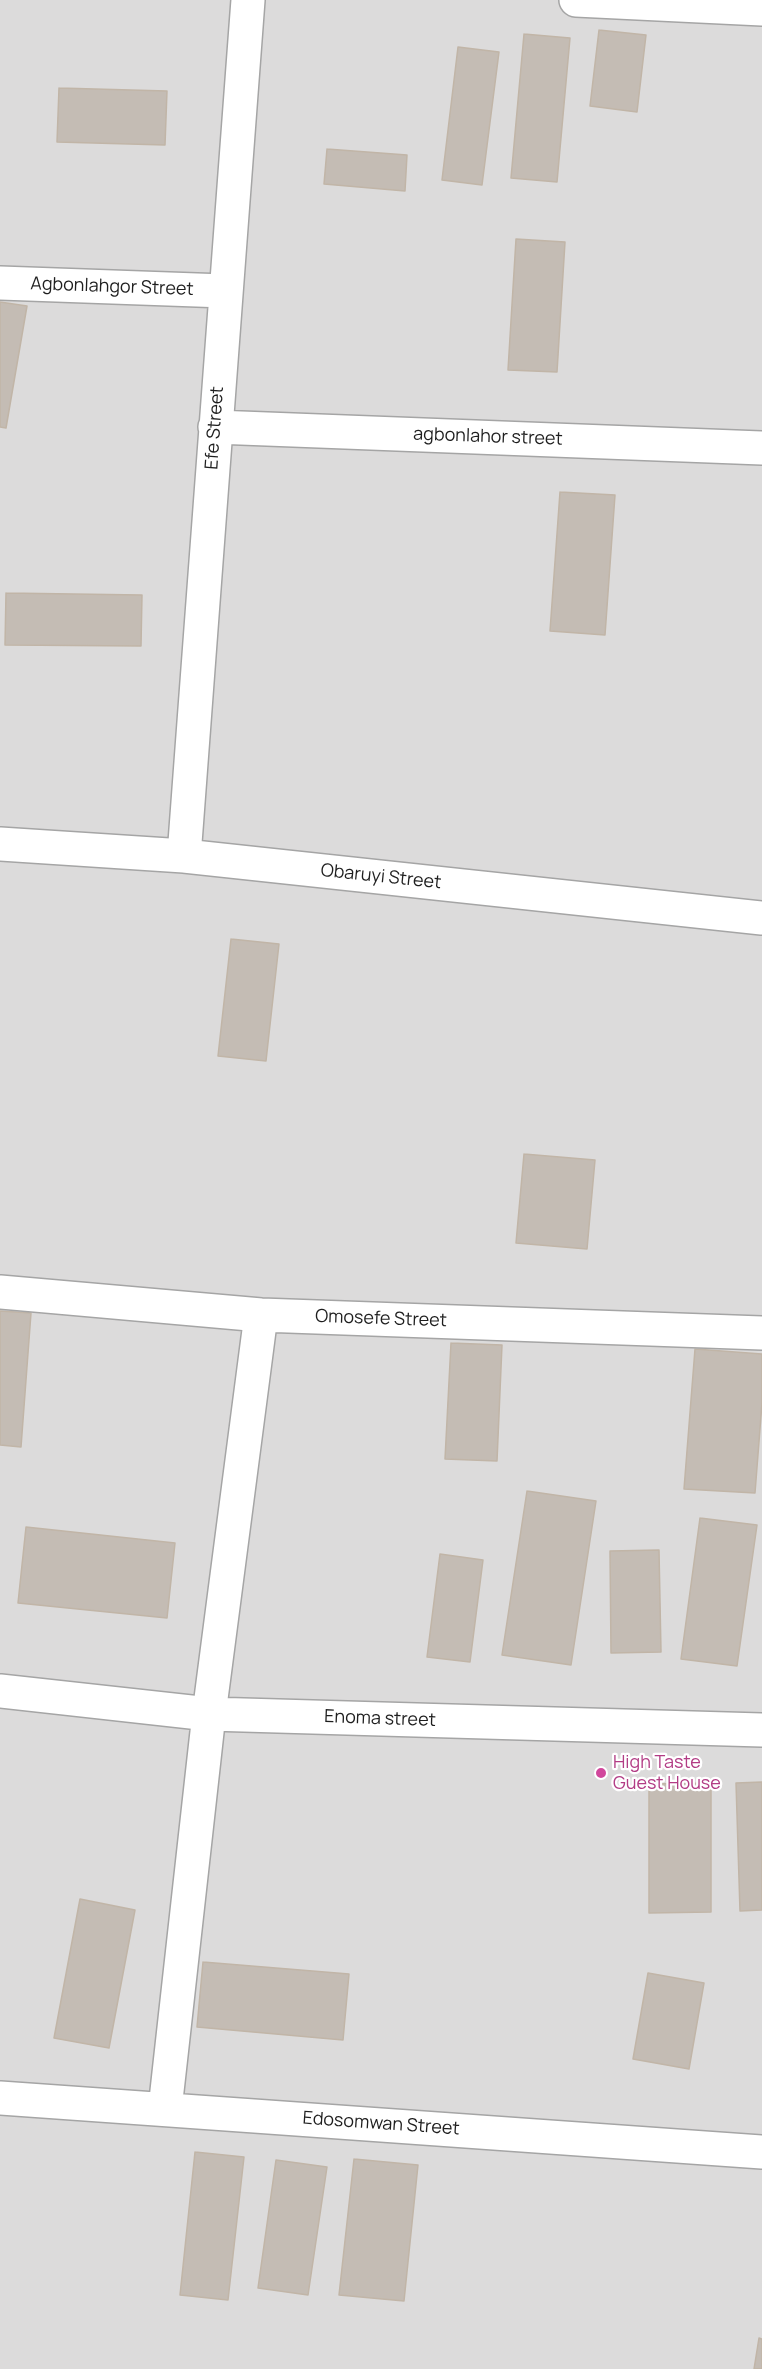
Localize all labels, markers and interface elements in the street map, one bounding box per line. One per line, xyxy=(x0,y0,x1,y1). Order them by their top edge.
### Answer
street label: Agbonlahgor Street xyxy=(30,273,194,301)
street label: Efe Street xyxy=(201,386,229,470)
street label: agbonlahor street xyxy=(413,424,563,450)
street label: Obaruyi Street xyxy=(320,860,442,894)
street label: Omosefe Street xyxy=(315,1306,447,1332)
street label: Enoma street xyxy=(324,1706,436,1732)
place label: High Taste Guest House xyxy=(613,1752,721,1794)
marker: High Taste Guest House xyxy=(594,1766,608,1780)
street label: Edosomwan Street xyxy=(302,2108,460,2140)

